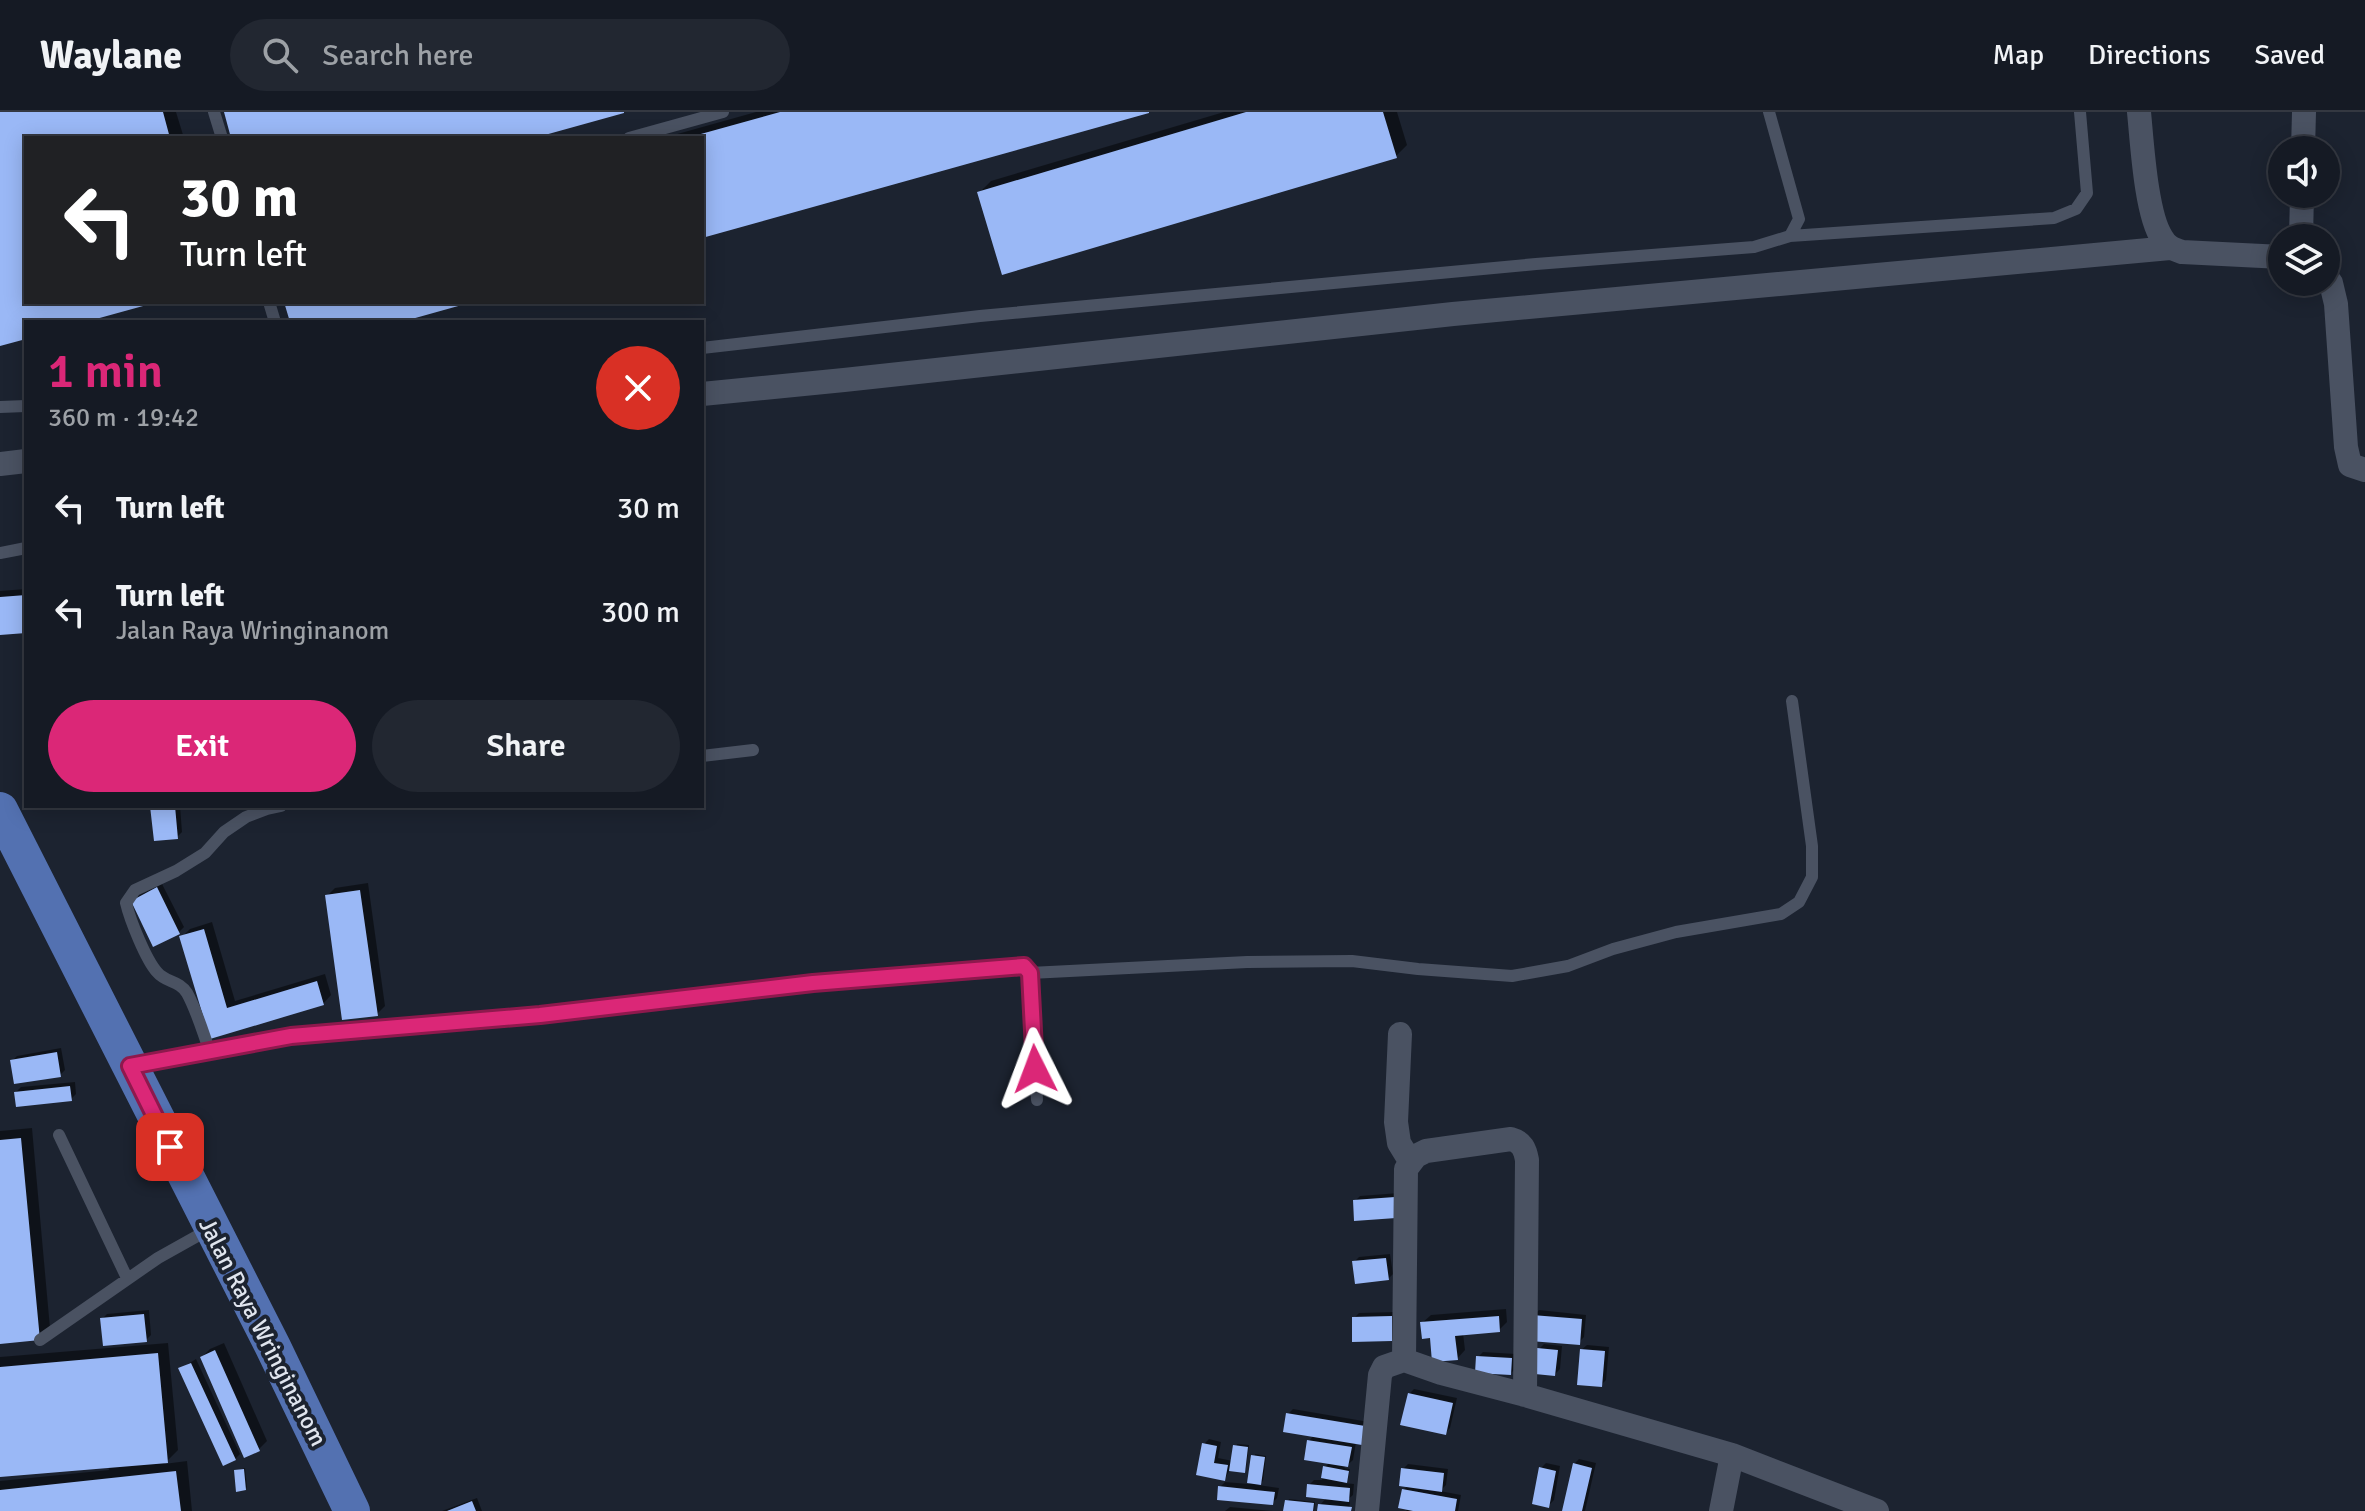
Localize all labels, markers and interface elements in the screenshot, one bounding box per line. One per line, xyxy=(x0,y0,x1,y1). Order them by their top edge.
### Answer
search box xyxy=(230,19,790,91)
text: Waylane xyxy=(40,32,182,79)
icon: search xyxy=(258,33,302,77)
text: Search here xyxy=(322,37,474,74)
text: Map xyxy=(1992,38,2044,72)
text: Directions xyxy=(2088,38,2210,72)
text: Saved xyxy=(2254,38,2325,72)
map controls xyxy=(2268,136,2340,296)
button: sound xyxy=(2268,136,2340,208)
text: 30 m xyxy=(180,163,298,232)
icon: left xyxy=(48,168,152,272)
button: layers xyxy=(2268,224,2340,296)
text: Turn left xyxy=(180,232,307,277)
text: 1 min xyxy=(48,342,163,401)
button: close xyxy=(596,346,680,430)
text: 360 m · 19:42 xyxy=(48,402,199,434)
icon: left xyxy=(48,486,92,530)
text: Turn left xyxy=(116,490,225,527)
text: 30 m xyxy=(617,490,680,527)
text: Turn left xyxy=(116,578,225,615)
icon: left xyxy=(48,590,92,634)
text: 300 m xyxy=(601,594,680,631)
text: Jalan Raya Wringinanom xyxy=(116,615,389,647)
button: Exit xyxy=(48,700,356,792)
button: Share xyxy=(372,700,680,792)
position arrow xyxy=(993,1027,1077,1111)
pin xyxy=(136,1113,204,1181)
icon: arrive xyxy=(148,1125,192,1169)
street label: Jalan Raya Wringinanom xyxy=(192,1213,334,1451)

